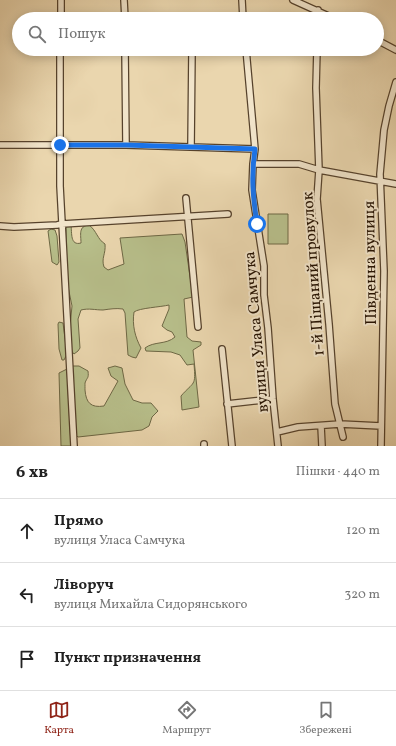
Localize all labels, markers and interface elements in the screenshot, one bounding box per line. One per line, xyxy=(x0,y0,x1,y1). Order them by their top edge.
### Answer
search box xyxy=(12,12,384,56)
icon: search xyxy=(26,23,48,45)
text: Пошук xyxy=(58,24,106,45)
route end xyxy=(51,136,69,154)
street label: 1-й Піщаний провулок xyxy=(297,190,331,357)
street label: Південна вулиця xyxy=(359,201,383,325)
route start xyxy=(248,215,266,233)
street label: вулиця Уласа Самчука xyxy=(239,250,275,413)
text: 6 хв xyxy=(16,461,48,484)
text: Пішки · 440 m xyxy=(296,463,380,481)
text: Прямо xyxy=(54,511,103,532)
icon: ahead xyxy=(16,520,38,542)
text: 120 m xyxy=(346,522,380,540)
text: вулиця Уласа Самчука xyxy=(54,532,185,550)
text: Ліворуч xyxy=(54,575,114,596)
icon: left xyxy=(16,584,38,606)
text: 320 m xyxy=(345,586,380,604)
text: вулиця Михайла Сидорянського xyxy=(54,596,247,614)
icon: arrive xyxy=(16,648,38,670)
text: Пункт призначення xyxy=(54,648,201,669)
tab: Карта xyxy=(44,699,74,738)
tab: Маршрут xyxy=(162,699,211,738)
tab: Збережені xyxy=(299,699,352,738)

